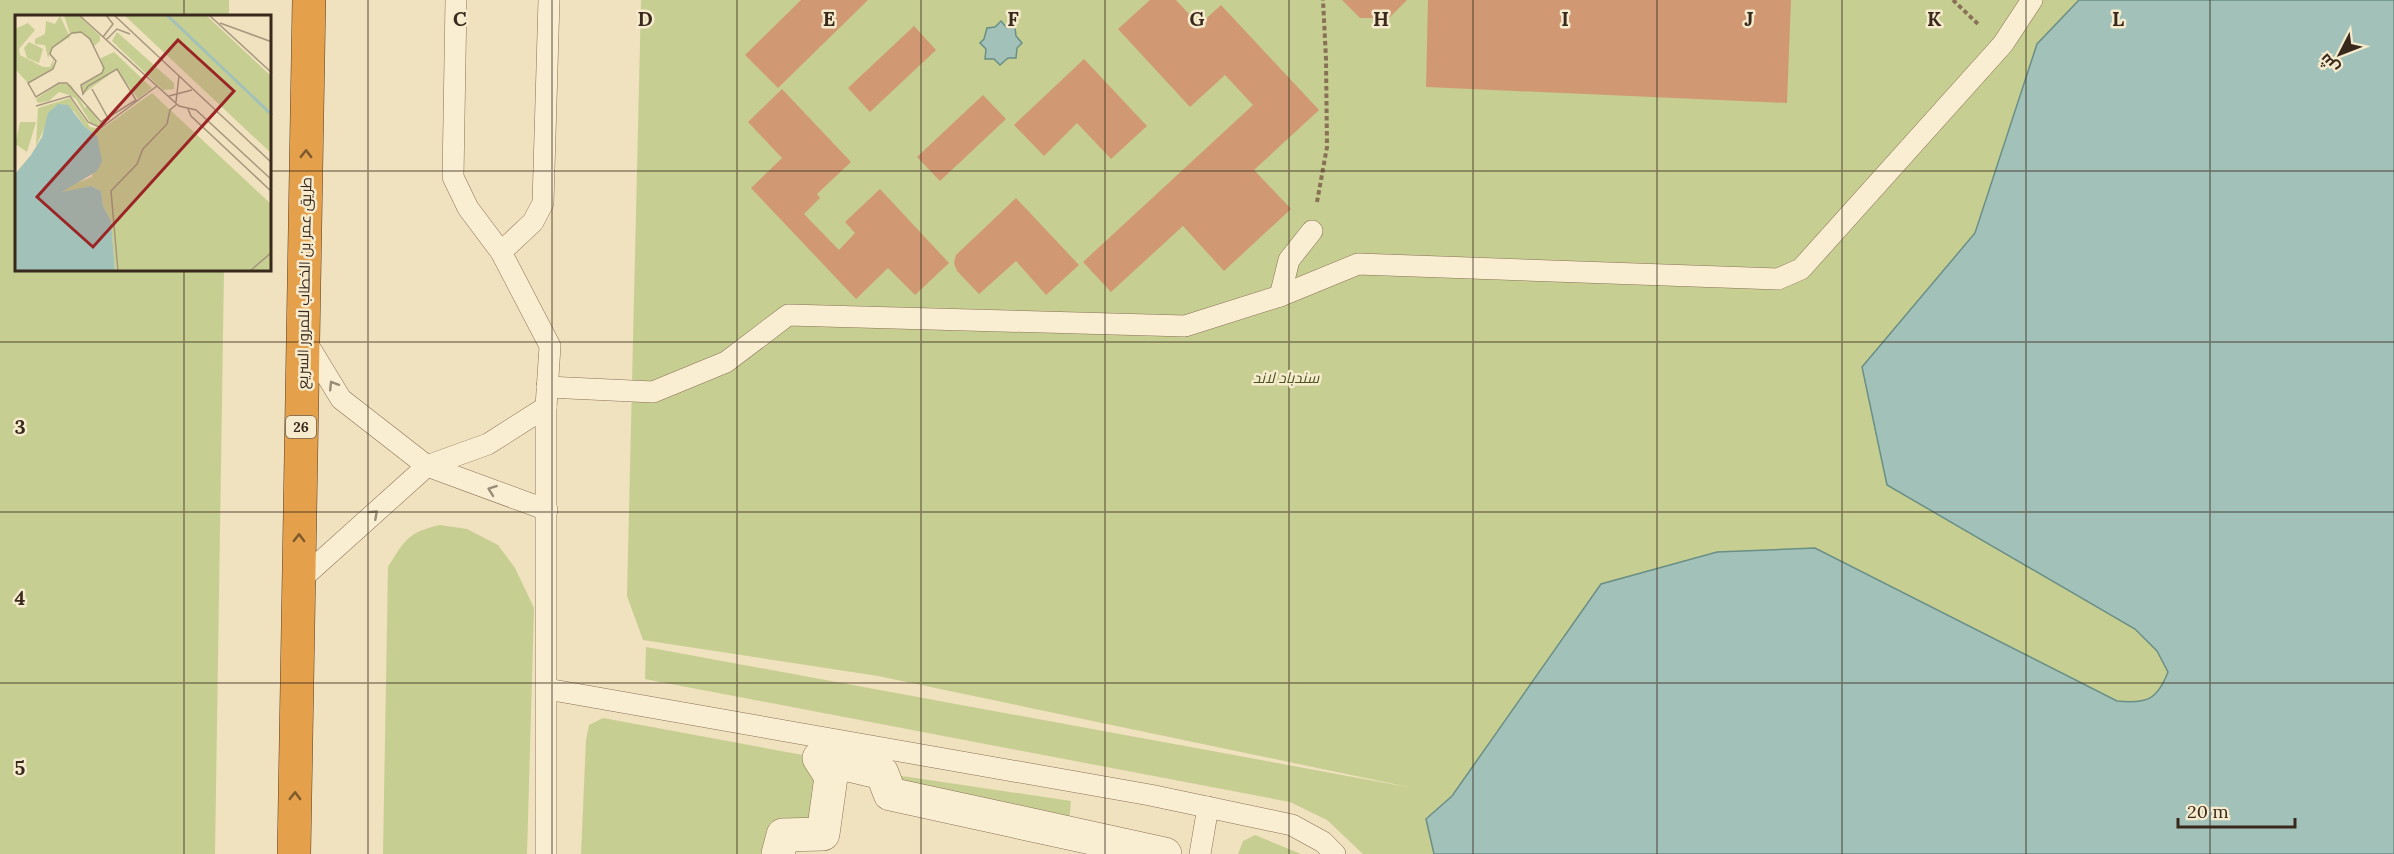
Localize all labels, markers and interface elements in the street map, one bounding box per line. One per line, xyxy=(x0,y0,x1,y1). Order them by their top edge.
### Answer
text: C xyxy=(453,6,467,31)
text: D xyxy=(637,6,653,31)
text: E xyxy=(823,6,835,31)
text: F xyxy=(1007,6,1019,31)
text: G xyxy=(1189,6,1205,31)
text: H xyxy=(1373,6,1389,31)
text: I xyxy=(1561,6,1569,31)
text: J xyxy=(1744,6,1754,31)
text: K xyxy=(1927,6,1942,31)
text: L xyxy=(2112,6,2124,31)
inset map xyxy=(15,15,272,272)
north arrow xyxy=(2310,24,2370,84)
text: ش xyxy=(2315,50,2343,78)
one-way arrow xyxy=(300,149,312,158)
street label: طريق عمر بن الخطاب للمرور السريع xyxy=(293,177,317,389)
park label: سندباد لاند xyxy=(1253,368,1320,387)
one-way arrow xyxy=(328,381,340,391)
text: 3 xyxy=(14,414,26,439)
road number: 26 xyxy=(286,416,316,438)
one-way arrow xyxy=(487,485,498,497)
one-way arrow xyxy=(367,510,377,521)
one-way arrow xyxy=(293,533,306,542)
text: 4 xyxy=(15,585,26,610)
text: 5 xyxy=(15,755,26,780)
one-way arrow xyxy=(289,791,301,800)
scale bar xyxy=(2178,791,2295,829)
text: 20 m xyxy=(2187,800,2229,823)

